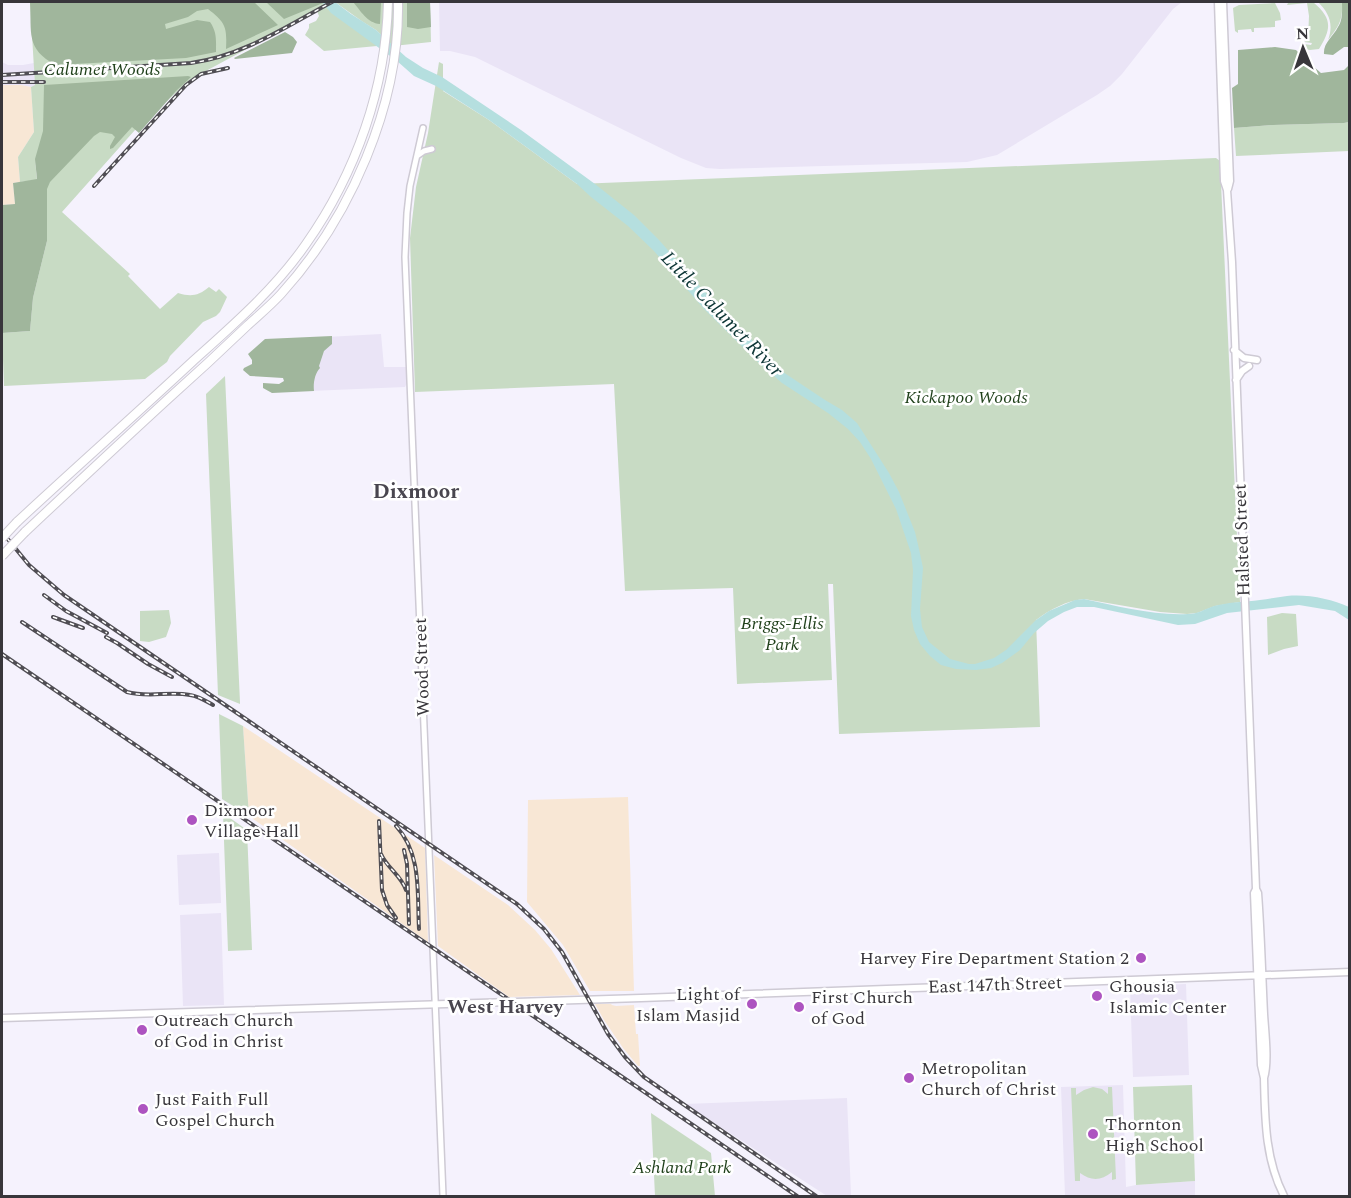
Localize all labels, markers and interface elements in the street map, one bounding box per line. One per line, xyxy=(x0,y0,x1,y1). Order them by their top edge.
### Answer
north arrow xyxy=(1273,18,1333,78)
text: N xyxy=(1296,22,1309,46)
park label: Calumet Woods xyxy=(44,56,161,83)
water label: Little Calumet River xyxy=(654,244,791,385)
park label: Kickapoo Woods xyxy=(904,384,1028,411)
district label: Dixmoor xyxy=(373,476,459,508)
street label: Halsted Street xyxy=(1227,483,1257,597)
park label: Briggs-Ellis Park xyxy=(740,610,824,658)
street label: Wood Street xyxy=(407,617,437,717)
place label: Dixmoor Village Hall xyxy=(204,797,299,845)
marker: Dixmoor Village Hall xyxy=(185,813,199,827)
place label: Harvey Fire Department Station 2 xyxy=(860,945,1129,972)
marker: Harvey Fire Department Station 2 xyxy=(1134,951,1148,965)
street label: East 147th Street xyxy=(927,969,1063,1001)
place label: Ghousia Islamic Center xyxy=(1109,973,1227,1021)
place label: Light of Islam Masjid xyxy=(636,981,742,1029)
place label: First Church of God xyxy=(811,984,913,1032)
marker: Ghousia Islamic Center xyxy=(1090,989,1104,1003)
district label: West Harvey xyxy=(447,992,565,1022)
marker: Light of Islam Masjid xyxy=(745,997,759,1011)
marker: First Church of God xyxy=(792,1000,806,1014)
place label: Outreach Church of God in Christ xyxy=(154,1007,293,1055)
marker: Outreach Church of God in Christ xyxy=(135,1023,149,1037)
place label: Metropolitan Church of Christ xyxy=(921,1055,1056,1103)
marker: Metropolitan Church of Christ xyxy=(902,1071,916,1085)
place label: Just Faith Full Gospel Church xyxy=(155,1086,275,1134)
marker: Just Faith Full Gospel Church xyxy=(136,1102,150,1116)
place label: Thornton High School xyxy=(1105,1111,1204,1159)
marker: Thornton High School xyxy=(1086,1127,1100,1141)
park label: Ashland Park xyxy=(631,1154,732,1181)

